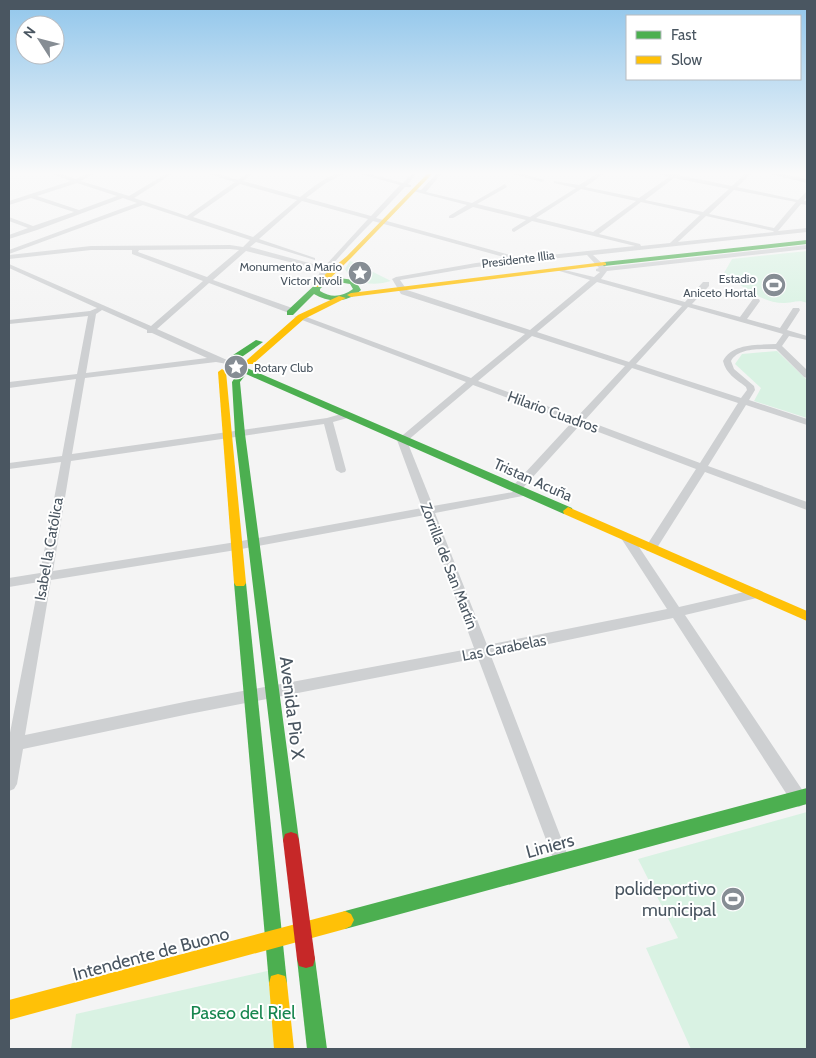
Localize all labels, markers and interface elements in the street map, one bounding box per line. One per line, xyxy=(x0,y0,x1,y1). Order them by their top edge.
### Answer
north arrow xyxy=(15,15,65,65)
legend xyxy=(626,15,801,80)
text: N xyxy=(19,23,40,42)
text: Fast xyxy=(671,26,696,44)
text: Slow xyxy=(671,51,702,69)
street label: Presidente Illia xyxy=(481,247,555,271)
place label: Monumento a Mario Victor Nivoli xyxy=(239,259,342,288)
place icon: Monumento a Mario Victor Nivoli xyxy=(347,260,373,286)
place label: Estadio Aniceto Hortal xyxy=(683,271,756,300)
sports icon: Estadio Aniceto Hortal xyxy=(761,272,787,298)
place icon: Rotary Club xyxy=(223,354,249,380)
place label: Rotary Club xyxy=(254,360,313,375)
street label: Hilario Cuadros xyxy=(505,387,601,437)
street label: Tristan Acuña xyxy=(491,455,576,506)
street label: Isabel la Católica xyxy=(31,495,67,602)
street label: Zorrilla de San Martín xyxy=(417,500,481,632)
street label: Las Carabelas xyxy=(460,631,548,665)
street label: Avenida Pio X xyxy=(275,655,309,761)
street label: Liniers xyxy=(523,829,577,863)
place label: polideportivo municipal xyxy=(615,878,717,921)
sports icon: polideportivo municipal xyxy=(720,886,746,912)
street label: Intendente de Buono xyxy=(70,922,232,985)
park label: Paseo del Riel xyxy=(191,1002,296,1024)

